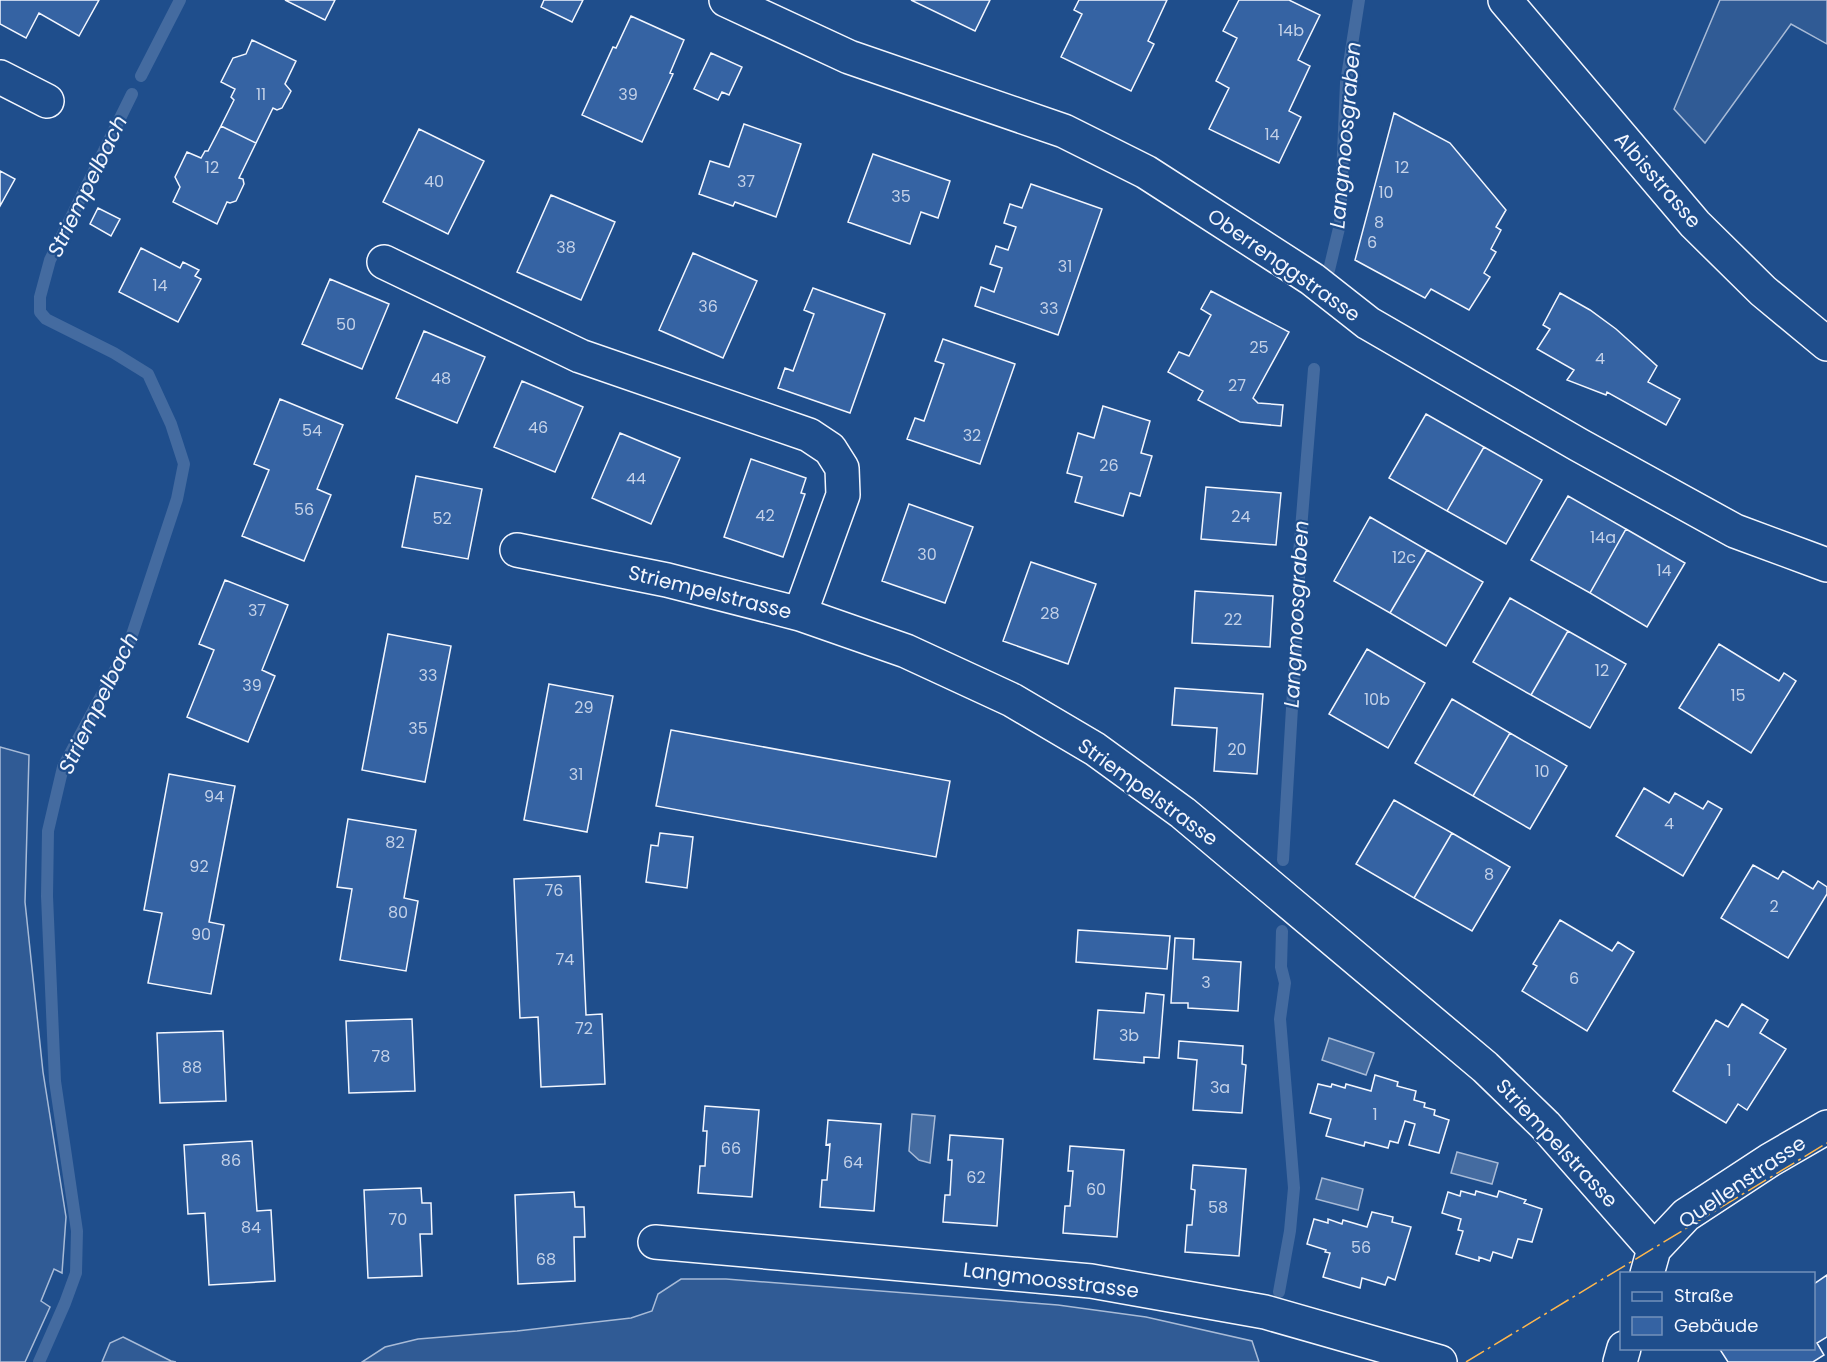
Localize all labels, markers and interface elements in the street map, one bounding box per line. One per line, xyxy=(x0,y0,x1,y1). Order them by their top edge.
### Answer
house number: 14b xyxy=(1278,19,1304,42)
water label: Langmoosgraben xyxy=(1322,40,1368,230)
house number: 11 xyxy=(256,83,266,106)
house number: 39 xyxy=(618,83,638,106)
water label: Striempelbach xyxy=(40,110,134,262)
house number: 14 xyxy=(1264,123,1280,146)
street label: Albisstrasse xyxy=(1608,126,1708,234)
house number: 12 xyxy=(205,156,219,179)
house number: 12 xyxy=(1395,156,1409,179)
house number: 40 xyxy=(424,170,444,193)
house number: 37 xyxy=(737,170,755,193)
house number: 10 xyxy=(1378,181,1394,204)
house number: 35 xyxy=(891,185,911,208)
street label: Oberrenggstrasse xyxy=(1202,202,1366,328)
house number: 8 xyxy=(1374,211,1384,234)
house number: 6 xyxy=(1367,231,1377,254)
house number: 38 xyxy=(556,236,576,259)
house number: 31 xyxy=(1058,255,1072,278)
house number: 14 xyxy=(152,274,168,297)
house number: 36 xyxy=(698,295,718,318)
house number: 33 xyxy=(1040,297,1058,320)
house number: 50 xyxy=(336,313,356,336)
house number: 25 xyxy=(1249,336,1269,359)
house number: 4 xyxy=(1595,347,1605,370)
house number: 48 xyxy=(431,367,451,390)
house number: 27 xyxy=(1228,374,1246,397)
house number: 46 xyxy=(528,416,548,439)
house number: 54 xyxy=(302,419,322,442)
house number: 32 xyxy=(963,424,981,447)
house number: 26 xyxy=(1099,454,1119,477)
house number: 44 xyxy=(626,467,646,490)
house number: 56 xyxy=(294,498,314,521)
house number: 42 xyxy=(755,504,775,527)
house number: 24 xyxy=(1231,505,1251,528)
house number: 52 xyxy=(432,507,452,530)
water label: Langmoosgraben xyxy=(1277,520,1315,708)
house number: 14a xyxy=(1590,526,1616,549)
house number: 30 xyxy=(917,543,937,566)
house number: 12c xyxy=(1392,546,1416,569)
street label: Striempelstrasse xyxy=(625,558,795,626)
house number: 14 xyxy=(1656,559,1672,582)
house number: 37 xyxy=(248,599,266,622)
house number: 28 xyxy=(1040,602,1060,625)
house number: 22 xyxy=(1224,608,1242,631)
water label: Striempelbach xyxy=(51,627,145,779)
house number: 12 xyxy=(1595,659,1609,682)
house number: 33 xyxy=(419,664,437,687)
house number: 39 xyxy=(242,674,262,697)
house number: 15 xyxy=(1730,684,1746,707)
house number: 10b xyxy=(1364,688,1390,711)
house number: 29 xyxy=(574,696,594,719)
house number: 35 xyxy=(408,717,428,740)
street label: Striempelstrasse xyxy=(1072,732,1224,852)
house number: 20 xyxy=(1227,738,1247,761)
house number: 10 xyxy=(1534,760,1550,783)
house number: 31 xyxy=(569,763,583,786)
house number: 94 xyxy=(204,785,224,808)
house number: 4 xyxy=(1664,812,1674,835)
house number: 82 xyxy=(385,831,405,854)
house number: 92 xyxy=(189,855,209,878)
house number: 8 xyxy=(1484,863,1494,886)
house number: 76 xyxy=(545,879,563,902)
house number: 2 xyxy=(1769,895,1779,918)
house number: 80 xyxy=(388,901,408,924)
house number: 90 xyxy=(191,923,211,946)
house number: 74 xyxy=(556,948,574,971)
house number: 6 xyxy=(1569,967,1579,990)
house number: 3 xyxy=(1201,971,1211,994)
house number: 72 xyxy=(575,1017,593,1040)
house number: 3b xyxy=(1119,1024,1139,1047)
house number: 78 xyxy=(372,1045,390,1068)
house number: 88 xyxy=(182,1056,202,1079)
house number: 1 xyxy=(1726,1059,1732,1082)
street label: Striempelstrasse xyxy=(1490,1072,1624,1214)
house number: 3a xyxy=(1210,1076,1230,1099)
house number: 1 xyxy=(1372,1103,1378,1126)
street label: Quellenstrasse xyxy=(1673,1129,1811,1235)
house number: 66 xyxy=(721,1137,741,1160)
house number: 86 xyxy=(221,1149,241,1172)
house number: 64 xyxy=(843,1151,863,1174)
house number: 62 xyxy=(966,1166,986,1189)
house number: 60 xyxy=(1086,1178,1106,1201)
house number: 58 xyxy=(1208,1196,1228,1219)
house number: 70 xyxy=(389,1208,407,1231)
house number: 84 xyxy=(241,1216,261,1239)
house number: 56 xyxy=(1351,1236,1371,1259)
house number: 68 xyxy=(536,1248,556,1271)
street label: Langmoosstrasse xyxy=(961,1255,1141,1305)
legend xyxy=(1620,1272,1815,1350)
text: Straße xyxy=(1674,1283,1733,1308)
text: Gebäude xyxy=(1674,1313,1758,1338)

